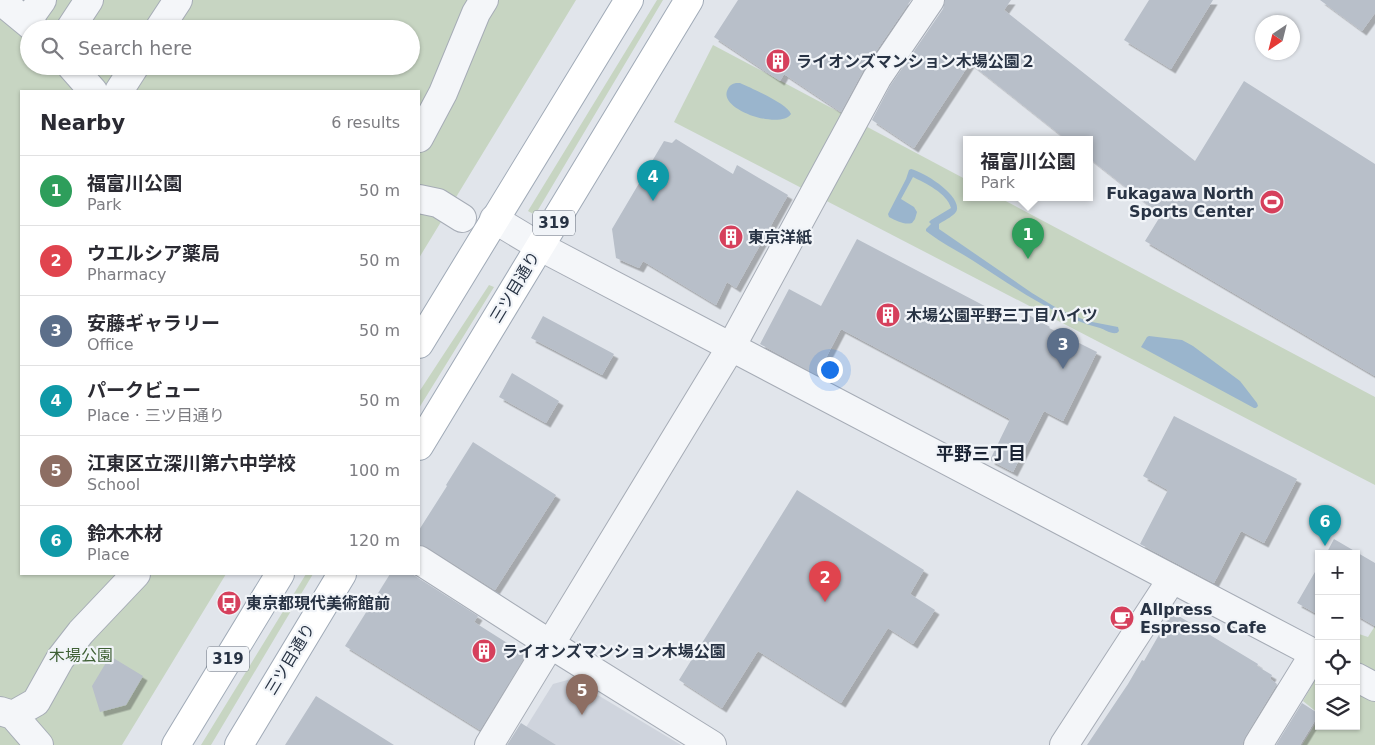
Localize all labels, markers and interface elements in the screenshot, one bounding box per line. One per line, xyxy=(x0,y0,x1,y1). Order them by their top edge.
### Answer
north arrow xyxy=(1255,15,1300,60)
search box xyxy=(20,20,420,75)
icon: search xyxy=(38,34,66,62)
text: Search here xyxy=(78,37,192,59)
building icon: ライオンズマンション木場公園２ xyxy=(765,48,791,74)
place label: ライオンズマンション木場公園２ xyxy=(796,52,1036,71)
text: Nearby xyxy=(40,111,125,135)
text: 6 results xyxy=(331,113,400,132)
popup xyxy=(963,136,1093,201)
text: 福富川公園 xyxy=(980,150,1076,172)
pin: 4 xyxy=(637,160,669,201)
text: 福富川公園 xyxy=(87,172,182,194)
text: Park xyxy=(980,173,1015,192)
text: 1 xyxy=(50,181,62,200)
text: 50 m xyxy=(359,181,400,200)
place label: Fukagawa North Sports Center xyxy=(1106,184,1254,221)
sports icon: Fukagawa North Sports Center xyxy=(1259,189,1285,215)
text: Park xyxy=(87,195,122,214)
road number: 319 xyxy=(533,210,575,236)
pin: 1 xyxy=(1012,218,1044,259)
building icon: 東京洋紙 xyxy=(718,224,744,250)
place label: 東京洋紙 xyxy=(748,228,812,247)
text: ウエルシア薬局 xyxy=(87,242,220,264)
street label: 三ツ目通り xyxy=(486,248,544,326)
text: 2 xyxy=(50,251,62,270)
text: 50 m xyxy=(359,251,400,270)
text: Pharmacy xyxy=(87,265,167,284)
building icon: 木場公園平野三丁目ハイツ xyxy=(875,302,901,328)
place label: 木場公園平野三丁目ハイツ xyxy=(906,306,1098,325)
text: 安藤ギャラリー xyxy=(87,312,220,334)
text: 3 xyxy=(50,321,62,340)
text: 50 m xyxy=(359,321,400,340)
pin: 3 xyxy=(1047,328,1079,369)
text: Office xyxy=(87,335,134,354)
your location xyxy=(817,357,843,383)
text: パークビュー xyxy=(87,379,201,401)
text: 4 xyxy=(50,391,62,410)
text: 50 m xyxy=(359,391,400,410)
text: Place · 三ツ目通り xyxy=(87,406,225,425)
district label: 平野三丁目 xyxy=(936,443,1026,464)
text: 江東区立深川第六中学校 xyxy=(87,452,296,474)
text: 5 xyxy=(50,461,62,480)
text: 100 m xyxy=(349,461,400,480)
text: School xyxy=(87,475,140,494)
pin: 6 xyxy=(1309,505,1341,546)
text: 鈴木木材 xyxy=(87,522,163,544)
text: 6 xyxy=(50,531,62,550)
text: 120 m xyxy=(349,531,400,550)
text: Place xyxy=(87,545,130,564)
map controls xyxy=(1315,550,1360,730)
button: + xyxy=(1315,550,1360,595)
pin: 2 xyxy=(809,561,841,602)
bus stop icon: 東京都現代美術館前 xyxy=(216,590,242,616)
place label: 東京都現代美術館前 xyxy=(246,594,390,613)
button: − xyxy=(1315,595,1360,640)
place label: Allpress Espresso Cafe xyxy=(1140,600,1267,637)
cafe icon: Allpress Espresso Cafe xyxy=(1109,605,1135,631)
street label: 三ツ目通り xyxy=(261,620,319,698)
building icon: ライオンズマンション木場公園 xyxy=(471,638,497,664)
button: locate xyxy=(1315,640,1360,685)
place label: ライオンズマンション木場公園 xyxy=(502,642,726,661)
park label: 木場公園 xyxy=(49,646,113,665)
road number: 319 xyxy=(207,646,249,672)
pin: 5 xyxy=(566,674,598,715)
button: layers xyxy=(1315,685,1360,730)

